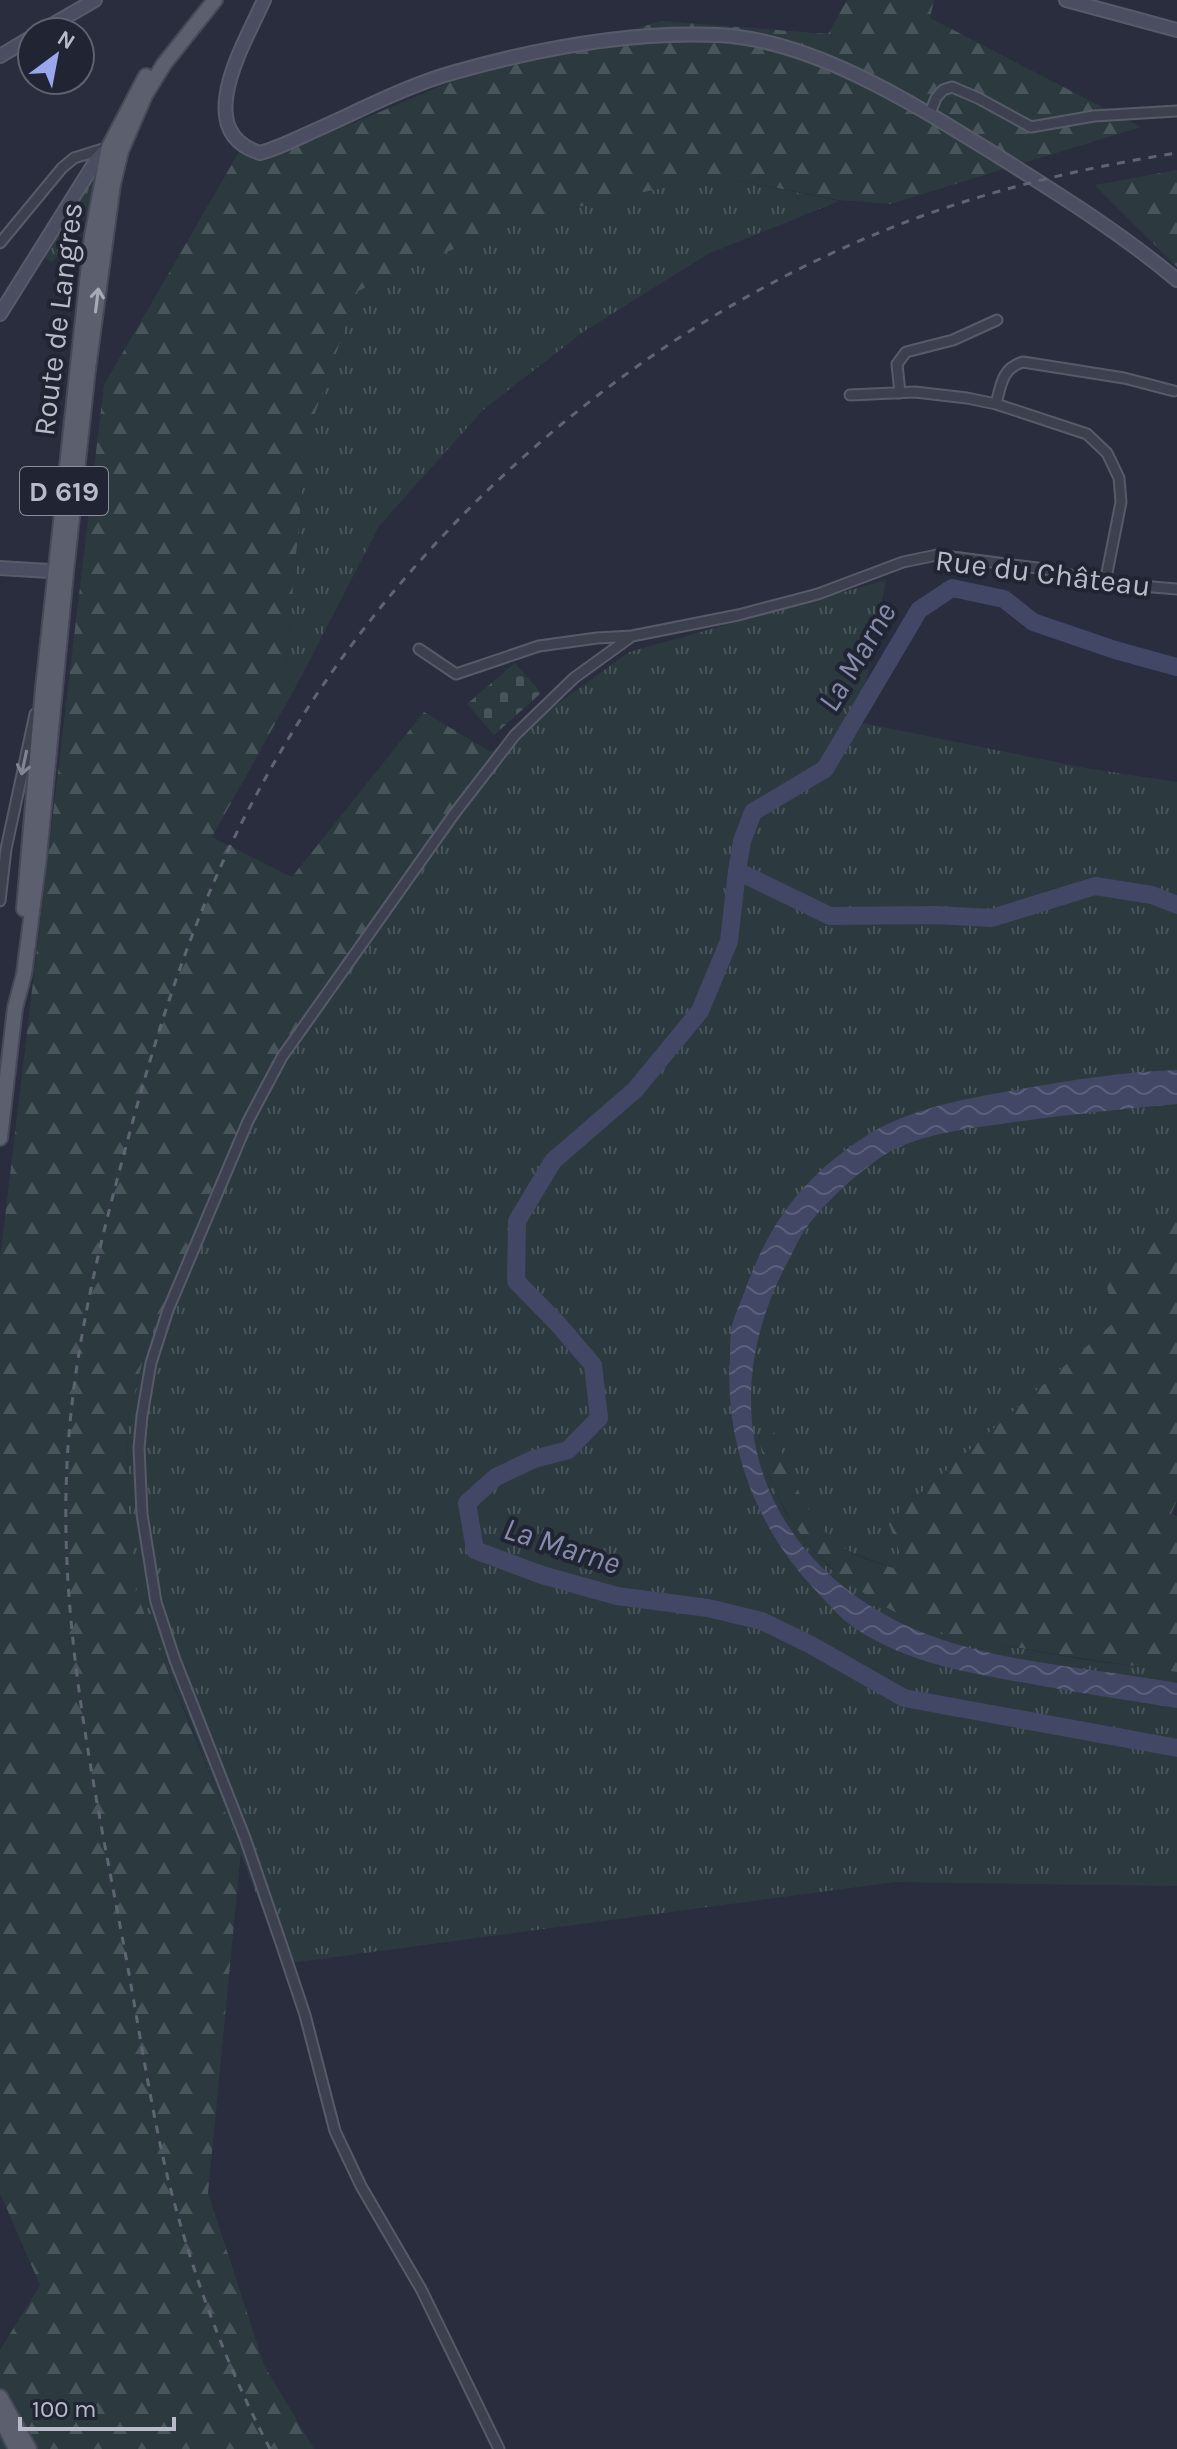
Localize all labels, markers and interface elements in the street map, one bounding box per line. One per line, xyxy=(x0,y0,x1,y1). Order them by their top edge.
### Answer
north arrow xyxy=(16,16,96,96)
text: N xyxy=(52,25,80,55)
street label: Route de Langres xyxy=(26,200,90,438)
one-way arrow xyxy=(90,287,105,314)
road number: D 619 xyxy=(20,467,108,515)
street label: Rue du Château xyxy=(933,542,1153,604)
water label: La Marne xyxy=(810,596,904,718)
one-way arrow xyxy=(15,750,30,775)
water label: La Marne xyxy=(499,1510,625,1582)
scale bar xyxy=(20,2381,174,2431)
text: 100 m xyxy=(32,2395,97,2423)

